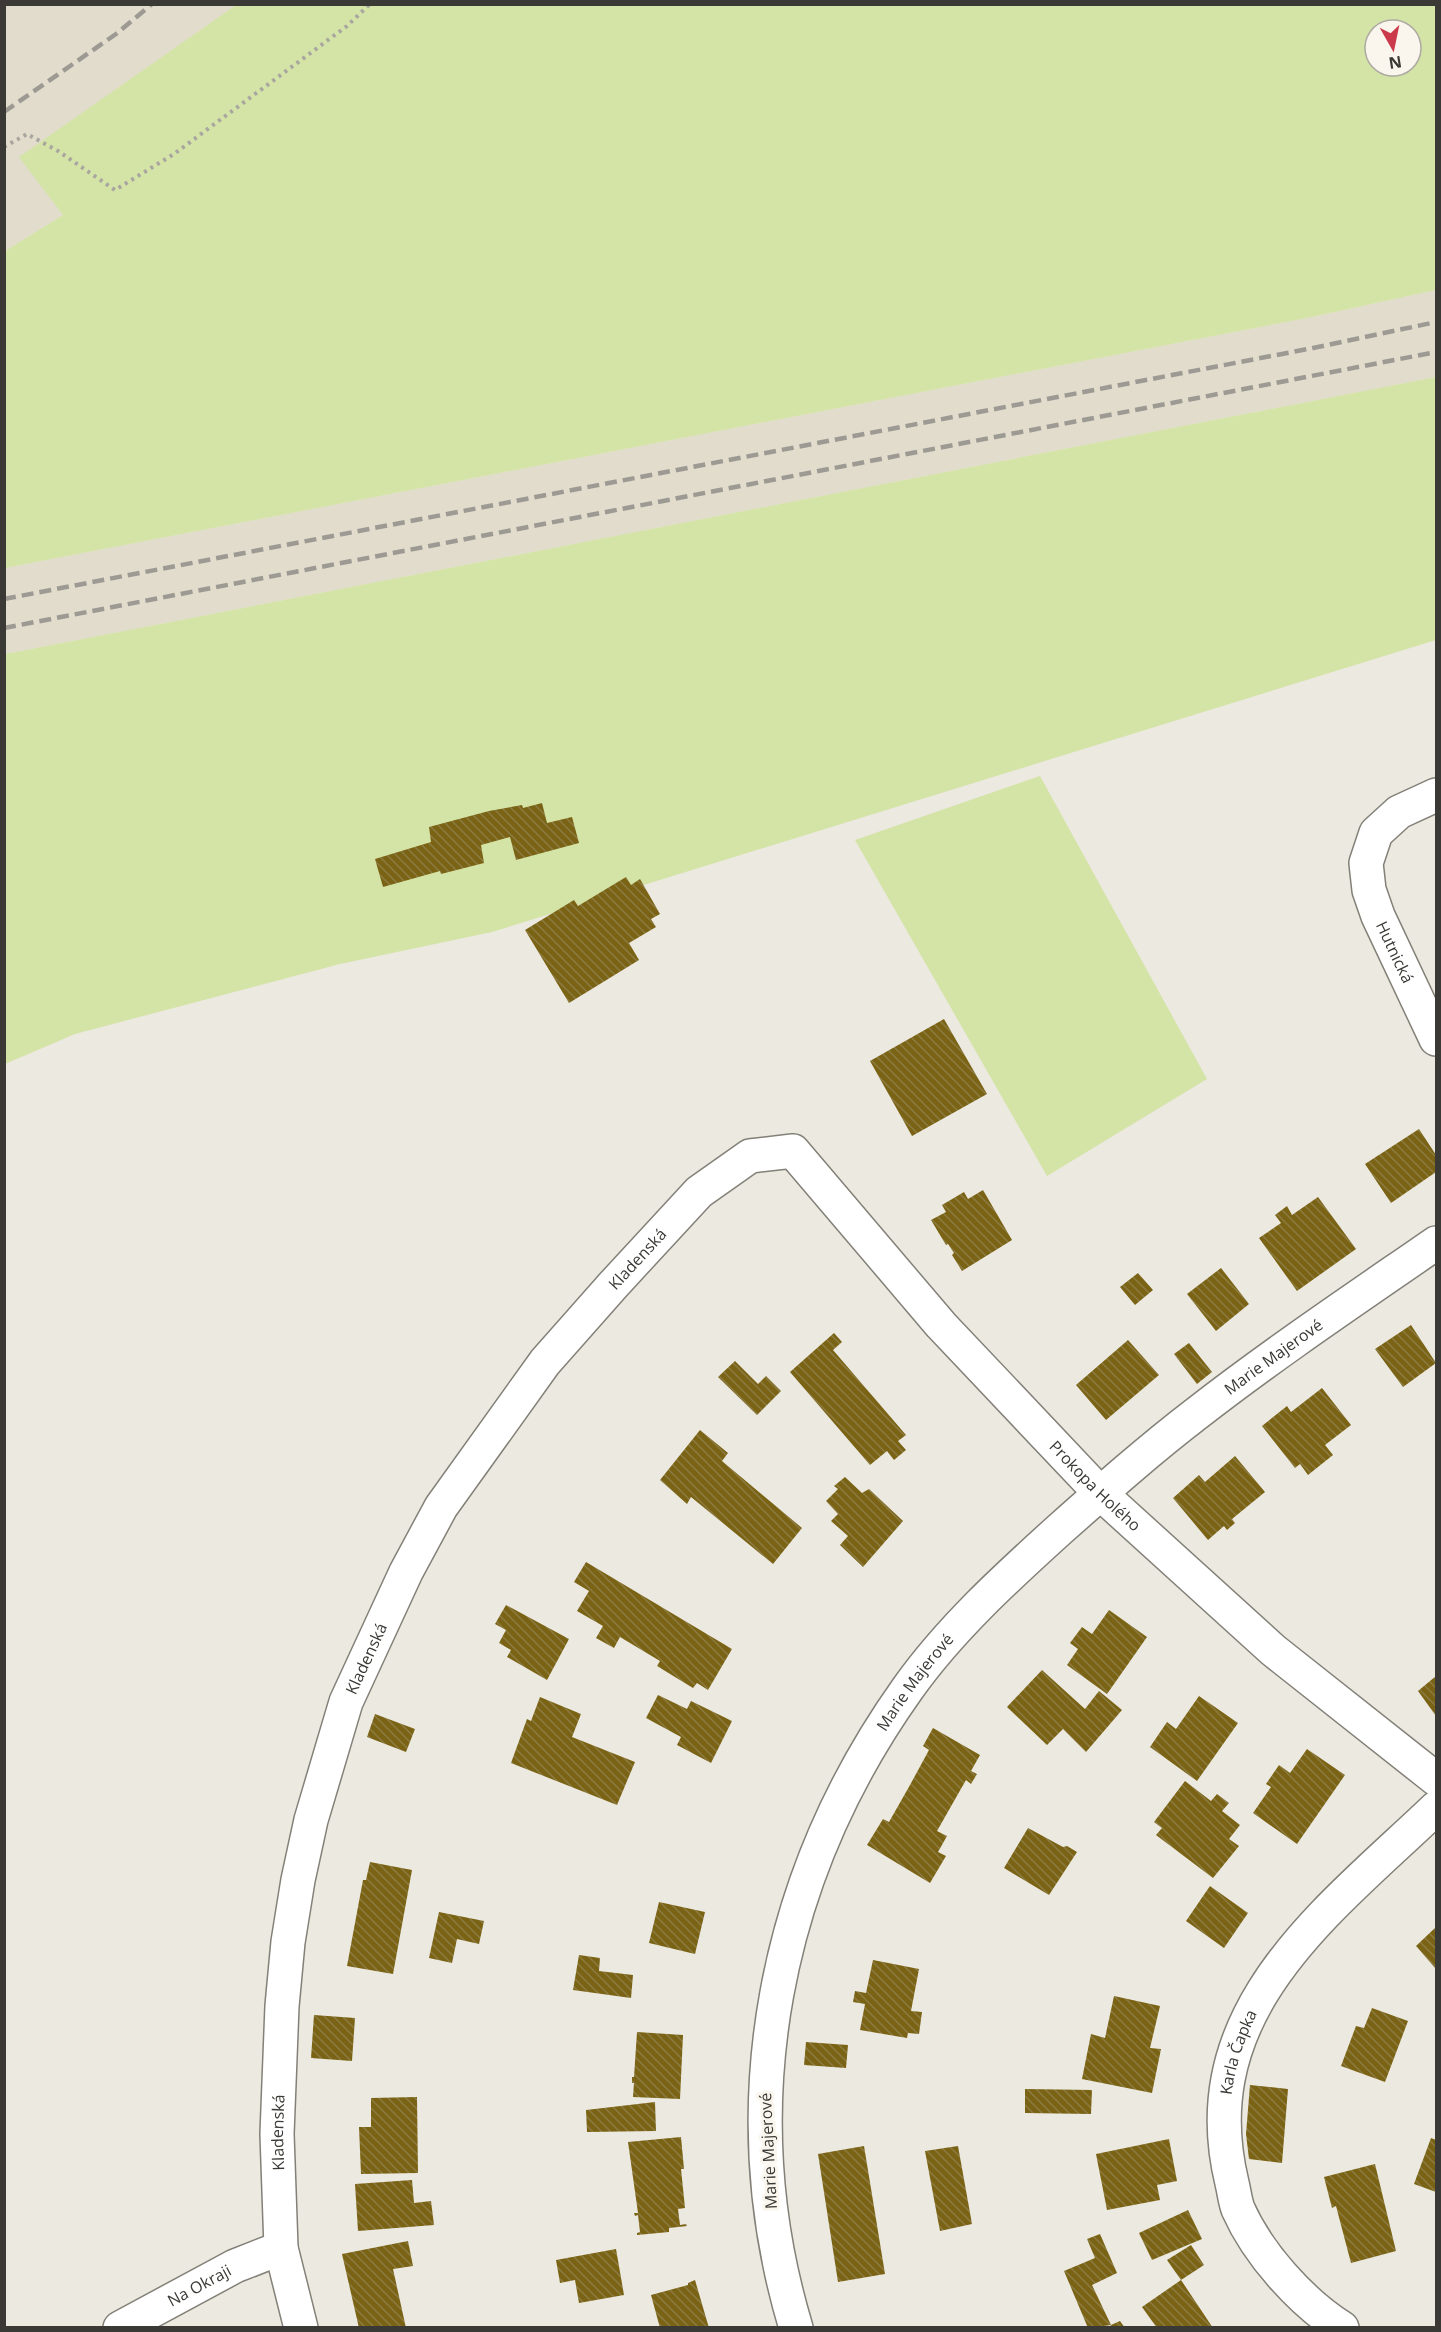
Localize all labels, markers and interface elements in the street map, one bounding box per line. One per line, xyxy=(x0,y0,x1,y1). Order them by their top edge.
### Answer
north arrow xyxy=(1363,18,1423,78)
text: N xyxy=(1387,51,1403,75)
street label: Hutnická xyxy=(1371,917,1419,987)
street label: Kladenská xyxy=(603,1223,671,1294)
street label: Marie Majerové xyxy=(1220,1314,1327,1400)
street label: Prokopa Holého xyxy=(1045,1435,1146,1536)
street label: Kladenská xyxy=(340,1619,392,1698)
street label: Marie Majerové xyxy=(871,1629,958,1735)
street label: Karla Čapka xyxy=(1215,2006,1262,2096)
street label: Marie Majerové xyxy=(754,2092,782,2210)
street label: Kladenská xyxy=(266,2094,290,2171)
street label: Na Okraji xyxy=(163,2259,235,2311)

